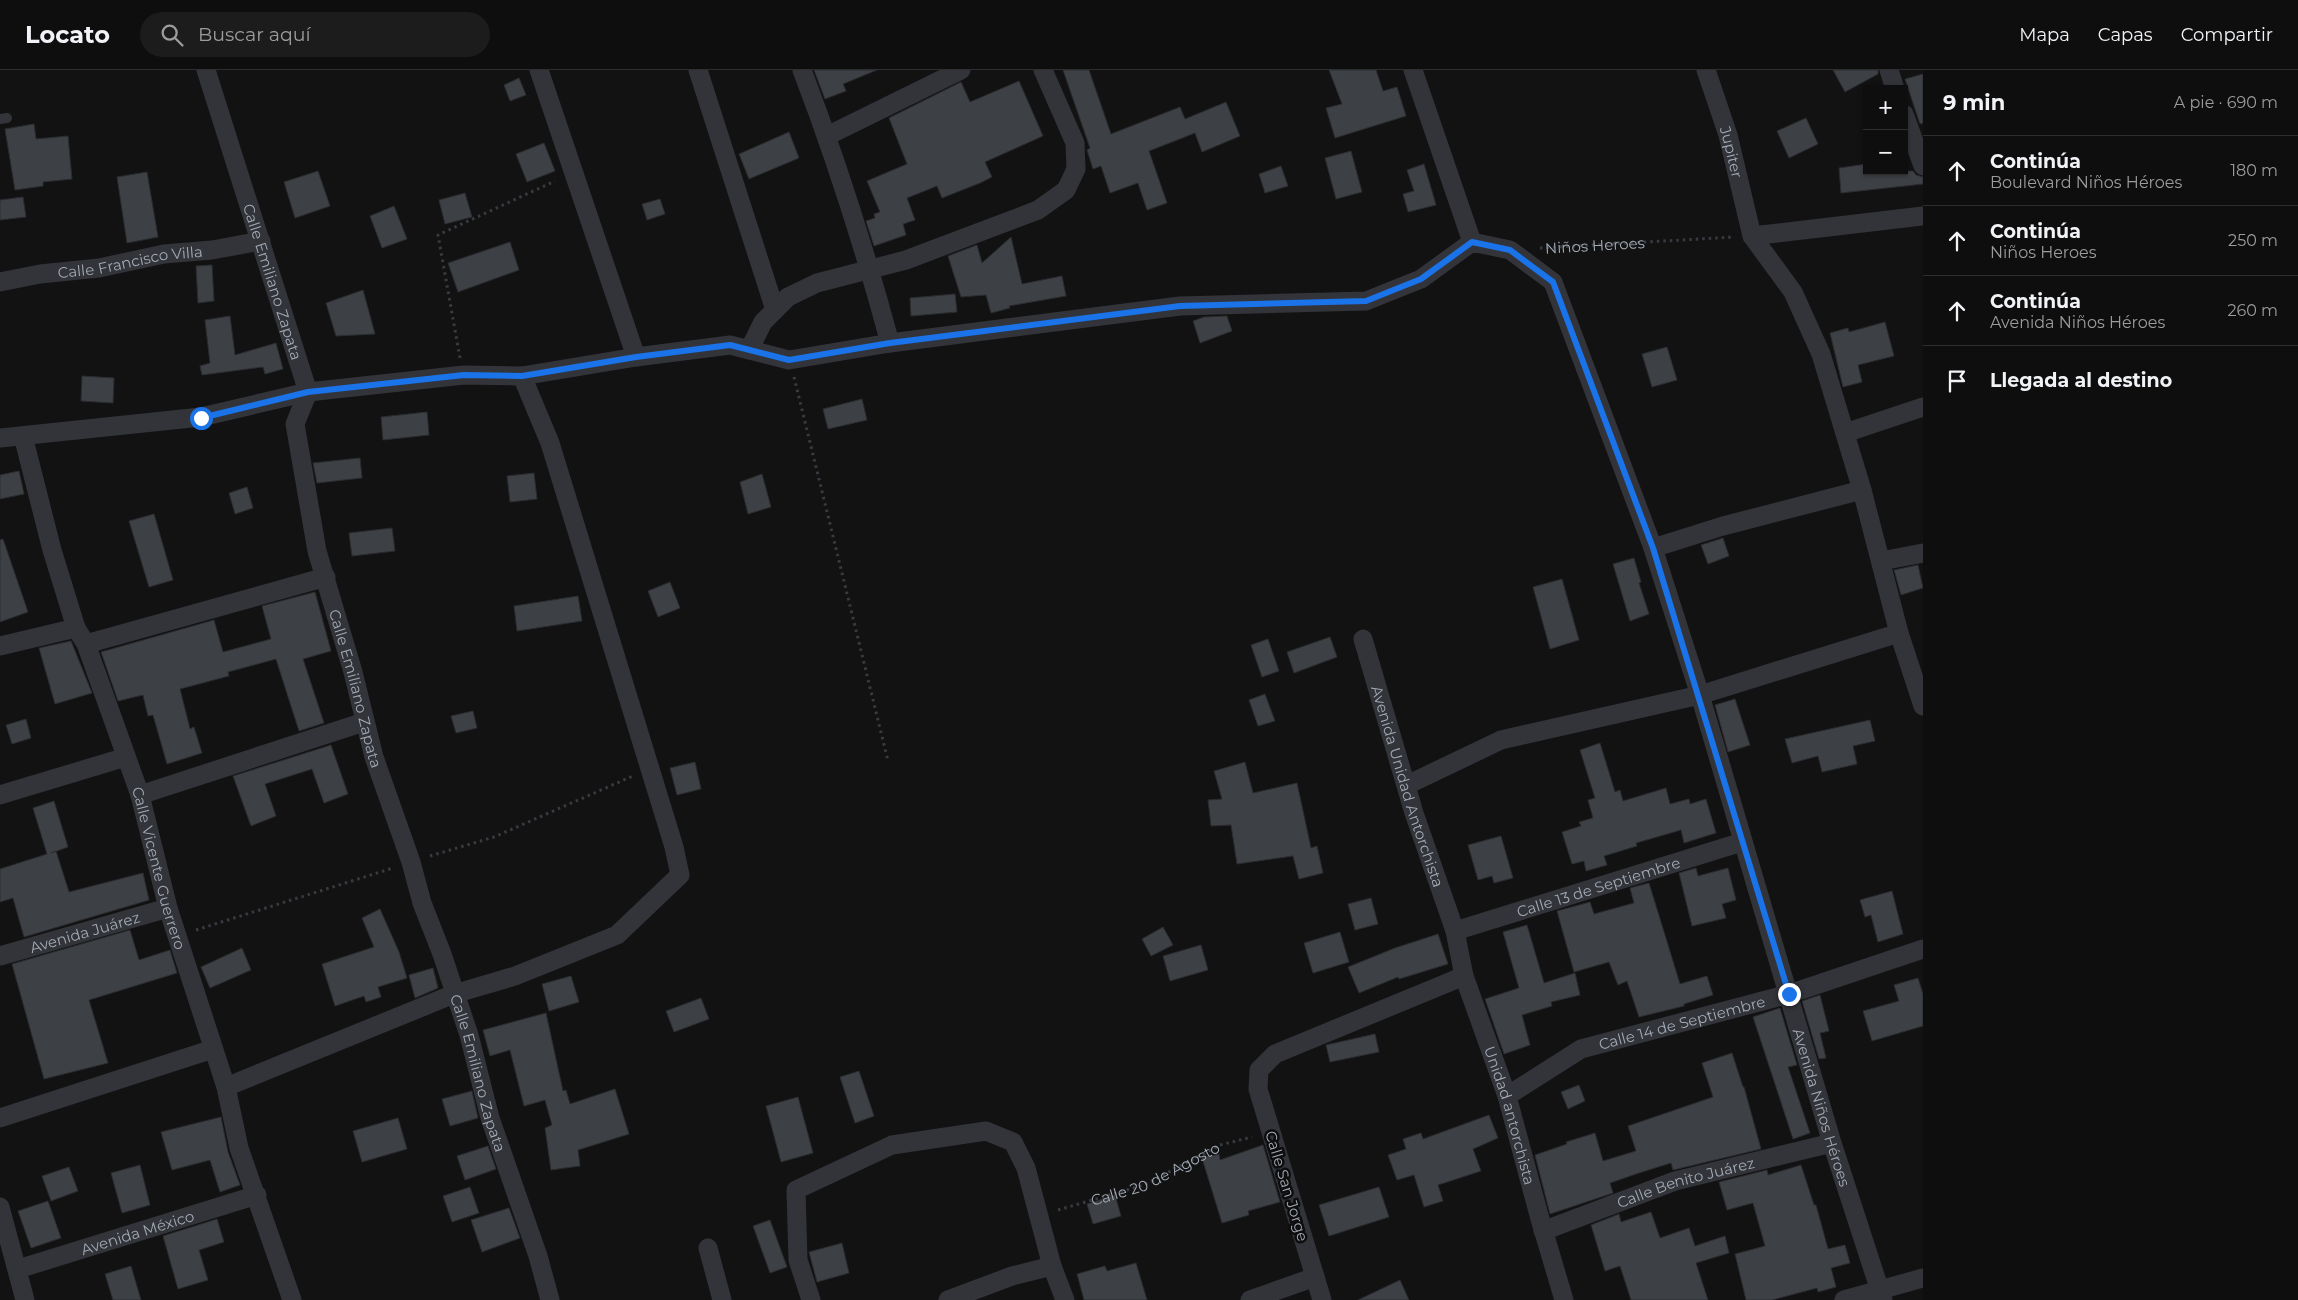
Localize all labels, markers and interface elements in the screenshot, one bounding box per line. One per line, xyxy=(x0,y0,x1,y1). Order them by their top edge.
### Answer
search box xyxy=(140,12,490,57)
text: Locato xyxy=(25,20,110,49)
icon: search xyxy=(158,21,186,49)
text: Buscar aquí xyxy=(198,23,311,46)
text: Mapa xyxy=(2019,24,2070,46)
text: Capas xyxy=(2098,24,2153,46)
text: Compartir xyxy=(2181,24,2273,46)
map controls xyxy=(1863,85,1908,175)
button: + xyxy=(1863,85,1908,130)
text: 9 min xyxy=(1943,90,2005,115)
text: A pie · 690 m xyxy=(2174,93,2278,112)
street label: Jupiter xyxy=(1716,123,1747,180)
button: − xyxy=(1863,130,1908,175)
text: Continúa xyxy=(1990,150,2081,173)
icon: ahead xyxy=(1943,157,1971,185)
text: 180 m xyxy=(2230,161,2278,180)
text: Boulevard Niños Héroes xyxy=(1990,173,2182,192)
street label: Calle Emiliano Zapata xyxy=(239,201,307,362)
text: Continúa xyxy=(1990,220,2081,243)
icon: ahead xyxy=(1943,227,1971,255)
text: 250 m xyxy=(2228,231,2278,250)
street label: Niños Heroes xyxy=(1544,233,1645,257)
street label: Calle Francisco Villa xyxy=(57,241,203,282)
text: Niños Heroes xyxy=(1990,243,2097,262)
text: Continúa xyxy=(1990,290,2081,313)
icon: ahead xyxy=(1943,297,1971,325)
text: 260 m xyxy=(2227,301,2278,320)
text: Avenida Niños Héroes xyxy=(1990,313,2165,332)
icon: arrive xyxy=(1943,367,1971,395)
text: Llegada al destino xyxy=(1990,369,2172,392)
route start xyxy=(190,407,213,430)
street label: Calle Emiliano Zapata xyxy=(325,607,386,770)
street label: Avenida Unidad Antorchista xyxy=(1368,683,1448,890)
street label: Calle Vicente Guerrero xyxy=(128,784,190,952)
street label: Calle 13 de Septiembre xyxy=(1514,852,1682,921)
street label: Avenida Juárez xyxy=(27,907,142,957)
route end xyxy=(1778,983,1801,1006)
street label: Calle 14 de Septiembre xyxy=(1596,991,1767,1053)
street label: Calle Emiliano Zapata xyxy=(447,992,510,1154)
street label: Avenida Niños Héroes xyxy=(1789,1026,1855,1189)
street label: Unidad antorchista xyxy=(1480,1043,1540,1187)
street label: Calle San Jorge xyxy=(1261,1128,1313,1244)
street label: Calle 20 de Agosto xyxy=(1088,1138,1223,1209)
street label: Calle Benito Juárez xyxy=(1614,1153,1757,1212)
street label: Avenida México xyxy=(78,1206,196,1258)

